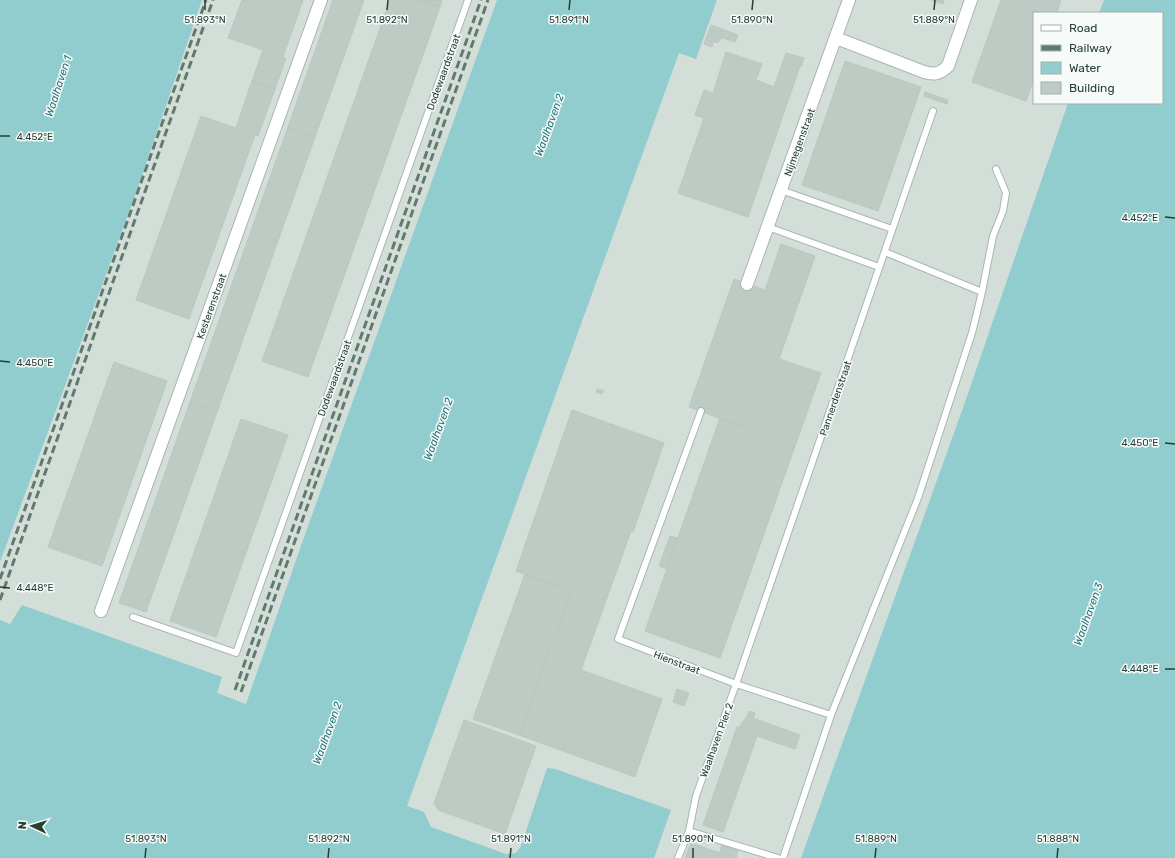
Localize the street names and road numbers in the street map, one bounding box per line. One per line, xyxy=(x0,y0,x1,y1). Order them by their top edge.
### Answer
street label: Dodewaardstraat xyxy=(425,33,463,112)
street label: Nijmegenstraat xyxy=(782,107,818,178)
street label: Kesterenstraat xyxy=(195,272,229,341)
street label: Dodewaardstraat xyxy=(316,339,354,418)
street label: Pannerdenstraat xyxy=(817,359,854,437)
street label: Hienstraat xyxy=(652,649,702,677)
street label: Waalhaven Pier 2 xyxy=(698,701,736,779)

